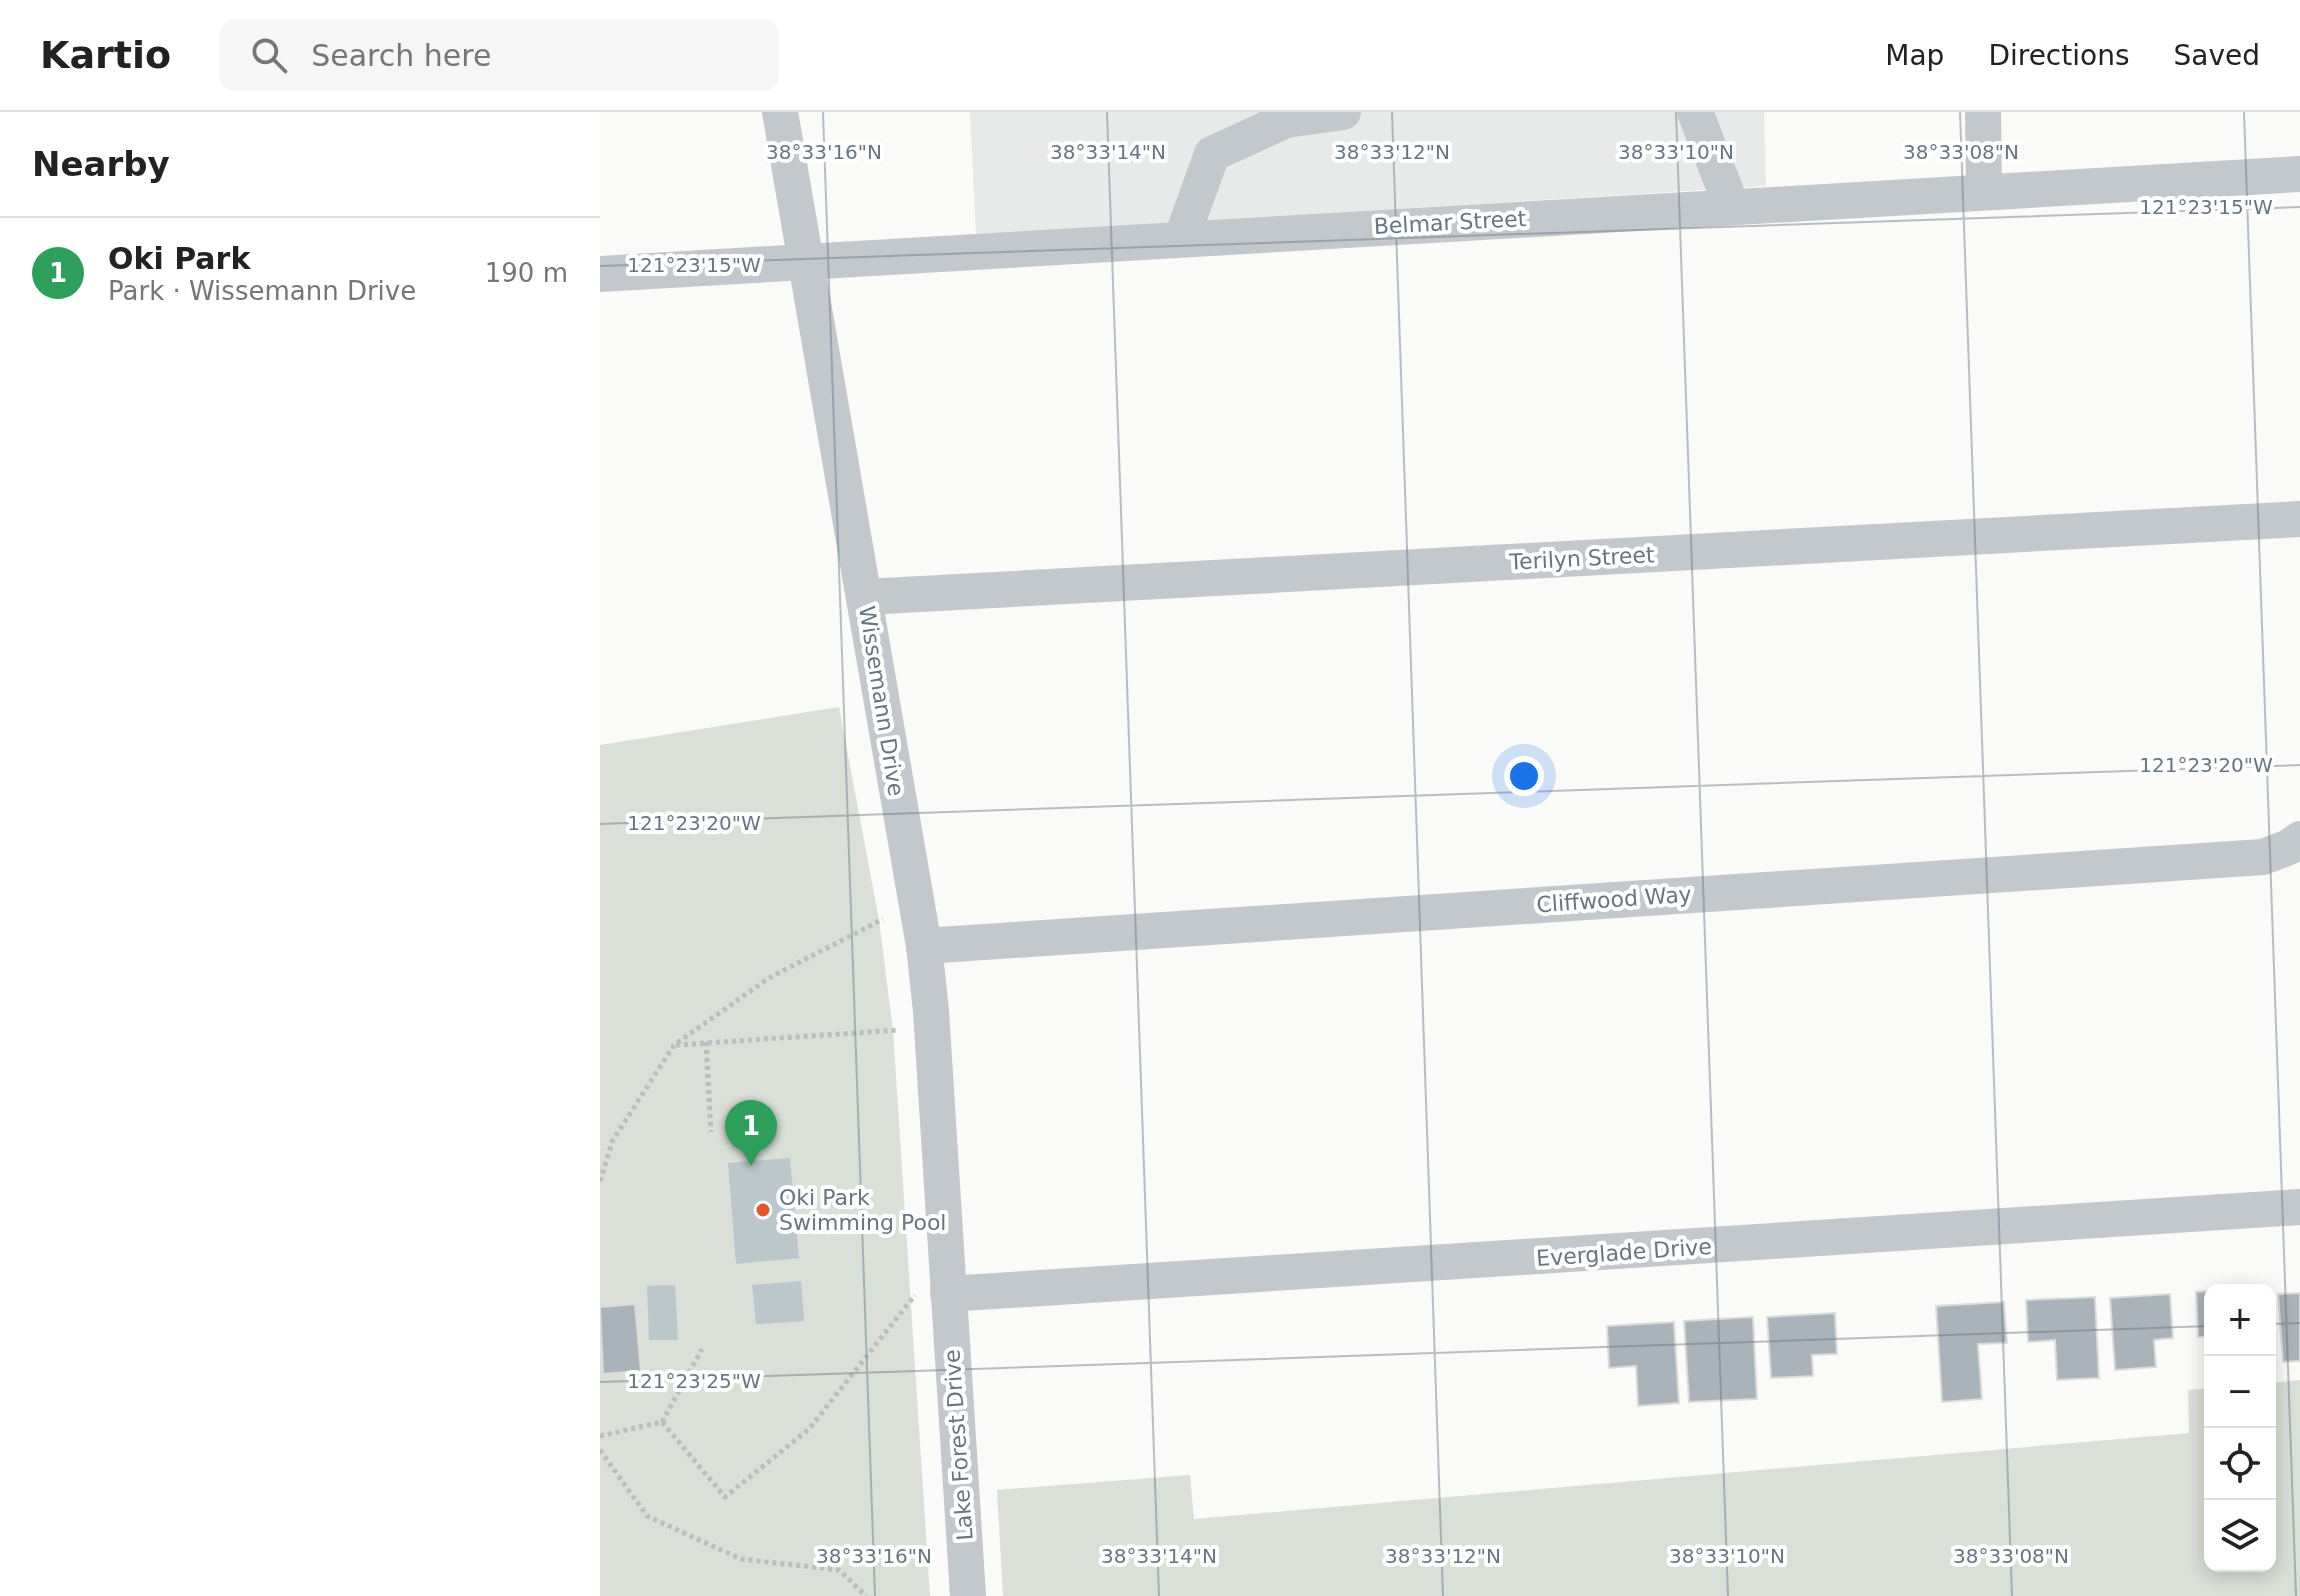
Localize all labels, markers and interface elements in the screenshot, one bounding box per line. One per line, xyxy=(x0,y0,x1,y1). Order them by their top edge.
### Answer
search box xyxy=(219,19,779,91)
text: Kartio xyxy=(40,33,171,77)
icon: search xyxy=(247,33,291,77)
text: Search here xyxy=(311,38,491,73)
text: Map xyxy=(1885,39,1944,72)
text: Directions xyxy=(1988,39,2129,72)
text: Saved xyxy=(2173,39,2260,72)
text: 38°33'16"N xyxy=(766,140,882,164)
text: 38°33'14"N xyxy=(1050,140,1166,164)
text: 38°33'12"N xyxy=(1334,140,1450,164)
text: 38°33'10"N xyxy=(1618,140,1734,164)
text: 38°33'08"N xyxy=(1903,140,2019,164)
text: Nearby xyxy=(32,144,170,184)
text: 121°23'15"W xyxy=(2139,195,2273,219)
street label: Belmar Street xyxy=(1373,206,1527,239)
text: Oki Park xyxy=(108,241,250,276)
text: 121°23'15"W xyxy=(627,253,761,277)
text: 1 xyxy=(49,258,67,288)
text: 190 m xyxy=(485,258,568,288)
text: Park · Wissemann Drive xyxy=(108,276,416,306)
street label: Terilyn Street xyxy=(1508,542,1656,575)
street label: Wissemann Drive xyxy=(854,604,909,798)
text: 121°23'20"W xyxy=(2139,753,2273,777)
your location xyxy=(1504,756,1544,796)
text: 121°23'20"W xyxy=(627,811,761,835)
street label: Cliffwood Way xyxy=(1536,882,1692,917)
pin: 1 xyxy=(725,1100,777,1166)
place label: Oki Park Swimming Pool xyxy=(779,1185,946,1235)
marker: Oki Park Swimming Pool xyxy=(754,1201,772,1219)
street label: Everglade Drive xyxy=(1535,1234,1713,1271)
map controls xyxy=(2204,1284,2276,1572)
button: + xyxy=(2204,1284,2276,1356)
street label: Lake Forest Drive xyxy=(939,1349,978,1541)
button: − xyxy=(2204,1356,2276,1428)
text: 121°23'25"W xyxy=(627,1369,761,1393)
button: locate xyxy=(2204,1428,2276,1500)
button: layers xyxy=(2204,1500,2276,1572)
text: 38°33'16"N xyxy=(816,1544,932,1568)
text: 38°33'14"N xyxy=(1101,1544,1217,1568)
text: 38°33'12"N xyxy=(1385,1544,1501,1568)
text: 38°33'10"N xyxy=(1669,1544,1785,1568)
text: 38°33'08"N xyxy=(1953,1544,2069,1568)

